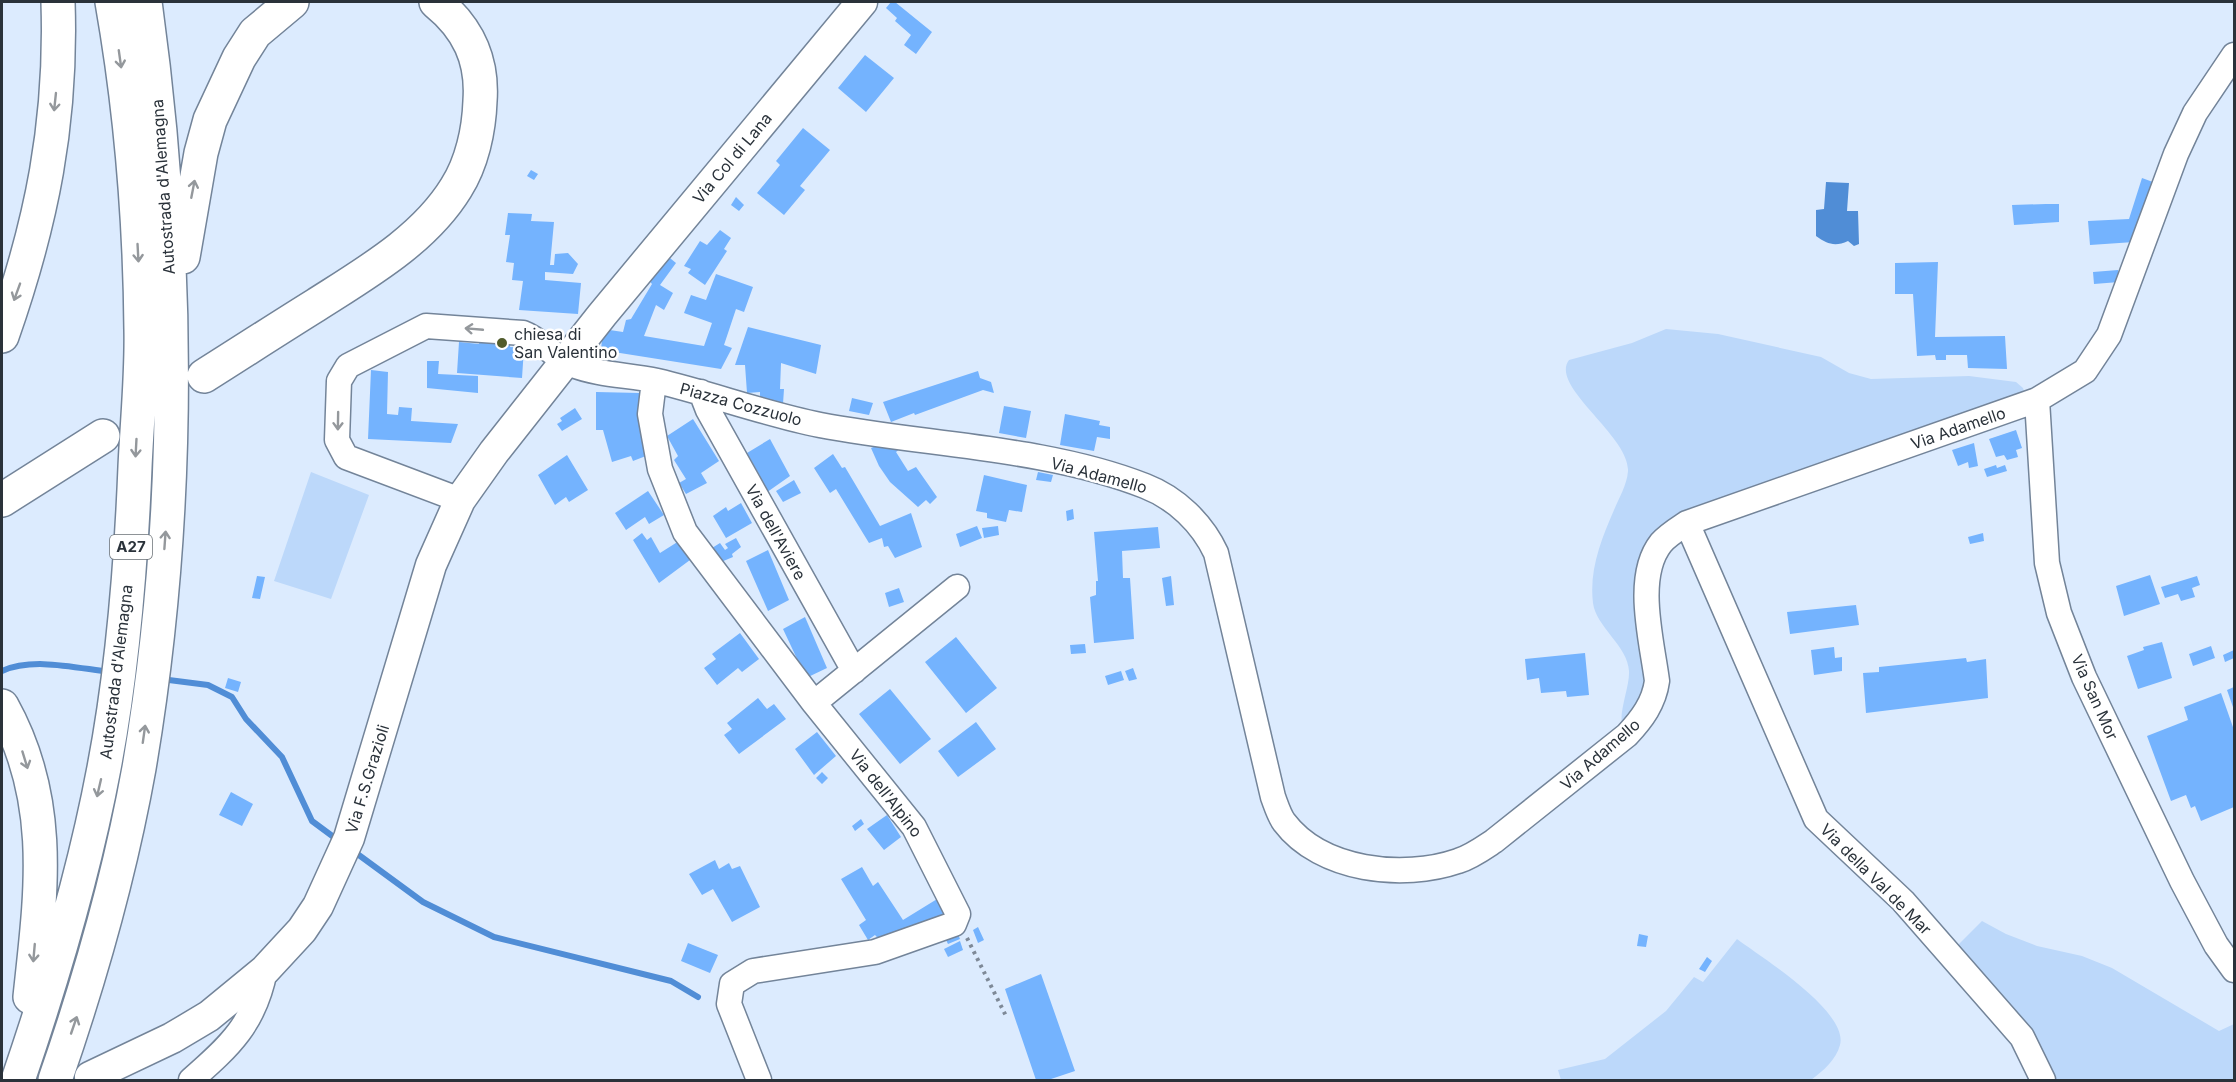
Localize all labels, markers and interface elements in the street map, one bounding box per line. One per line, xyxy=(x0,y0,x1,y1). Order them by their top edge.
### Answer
one-way arrow xyxy=(115,49,126,69)
one-way arrow xyxy=(49,91,60,111)
street label: Autostrada d'Alemagna xyxy=(147,99,179,275)
street label: Via Col di Lana xyxy=(688,108,776,208)
one-way arrow xyxy=(188,180,199,199)
one-way arrow xyxy=(132,243,143,263)
one-way arrow xyxy=(10,282,21,301)
one-way arrow xyxy=(465,323,485,334)
place label: chiesa di San Valentino xyxy=(514,324,617,362)
marker: chiesa di San Valentino xyxy=(495,336,509,350)
street label: Piazza Cozzuolo xyxy=(678,378,804,430)
street label: Via Adamello xyxy=(1908,402,2008,454)
one-way arrow xyxy=(332,410,343,430)
one-way arrow xyxy=(130,438,142,458)
street label: Via Adamello xyxy=(1049,453,1149,497)
street label: Via dell'Aviere xyxy=(742,481,810,583)
one-way arrow xyxy=(160,530,171,550)
road number: A27 xyxy=(110,535,152,559)
street label: Autostrada d'Alemagna xyxy=(95,583,137,761)
street label: Via San Mor xyxy=(2067,651,2123,743)
street label: Via Adamello xyxy=(1556,714,1644,794)
street label: Via F.S.Grazioli xyxy=(341,722,393,836)
one-way arrow xyxy=(138,724,149,744)
street label: Via dell'Alpino xyxy=(845,745,927,841)
one-way arrow xyxy=(20,750,31,769)
one-way arrow xyxy=(93,778,105,797)
street label: Via della Val de Mar xyxy=(1816,819,1936,939)
one-way arrow xyxy=(28,942,39,962)
one-way arrow xyxy=(70,1016,81,1035)

